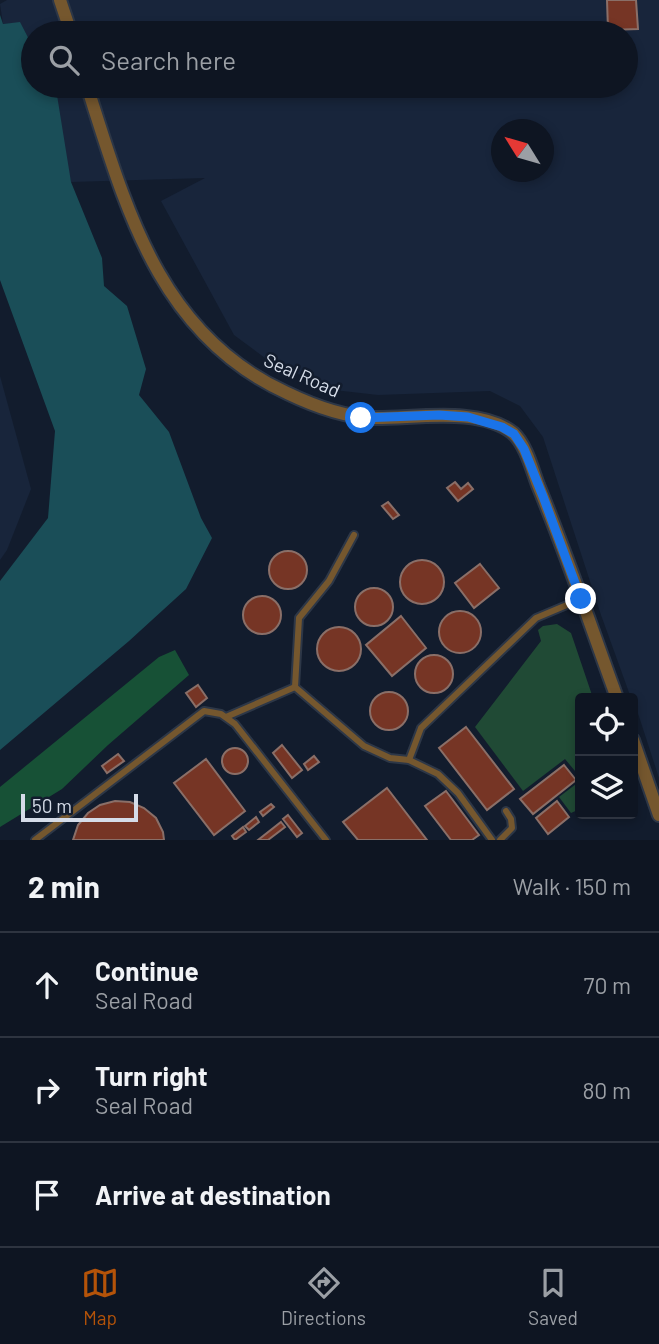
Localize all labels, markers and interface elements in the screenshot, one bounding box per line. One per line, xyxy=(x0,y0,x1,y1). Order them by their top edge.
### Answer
search box xyxy=(21,21,638,98)
icon: search xyxy=(45,41,83,79)
text: Search here xyxy=(101,44,236,75)
north arrow xyxy=(491,119,554,182)
street label: Seal Road xyxy=(261,348,344,402)
route start xyxy=(345,402,376,433)
route end xyxy=(565,583,596,614)
map controls xyxy=(575,693,638,819)
button: locate xyxy=(575,693,638,756)
button: layers xyxy=(575,756,638,819)
scale bar xyxy=(21,791,138,823)
text: 50 m xyxy=(32,794,72,817)
text: 2 min xyxy=(28,868,100,904)
text: Walk · 150 m xyxy=(513,872,631,900)
text: Continue xyxy=(95,955,199,986)
icon: ahead xyxy=(28,966,66,1004)
text: 70 m xyxy=(584,971,631,999)
text: Seal Road xyxy=(95,986,193,1014)
text: Turn right xyxy=(95,1060,208,1091)
icon: right xyxy=(28,1071,66,1109)
text: 80 m xyxy=(582,1076,631,1104)
text: Seal Road xyxy=(95,1091,193,1119)
icon: arrive xyxy=(28,1176,66,1214)
text: Arrive at destination xyxy=(95,1179,331,1210)
tab: Map xyxy=(81,1264,119,1329)
tab: Directions xyxy=(281,1264,366,1329)
tab: Saved xyxy=(528,1264,578,1329)

